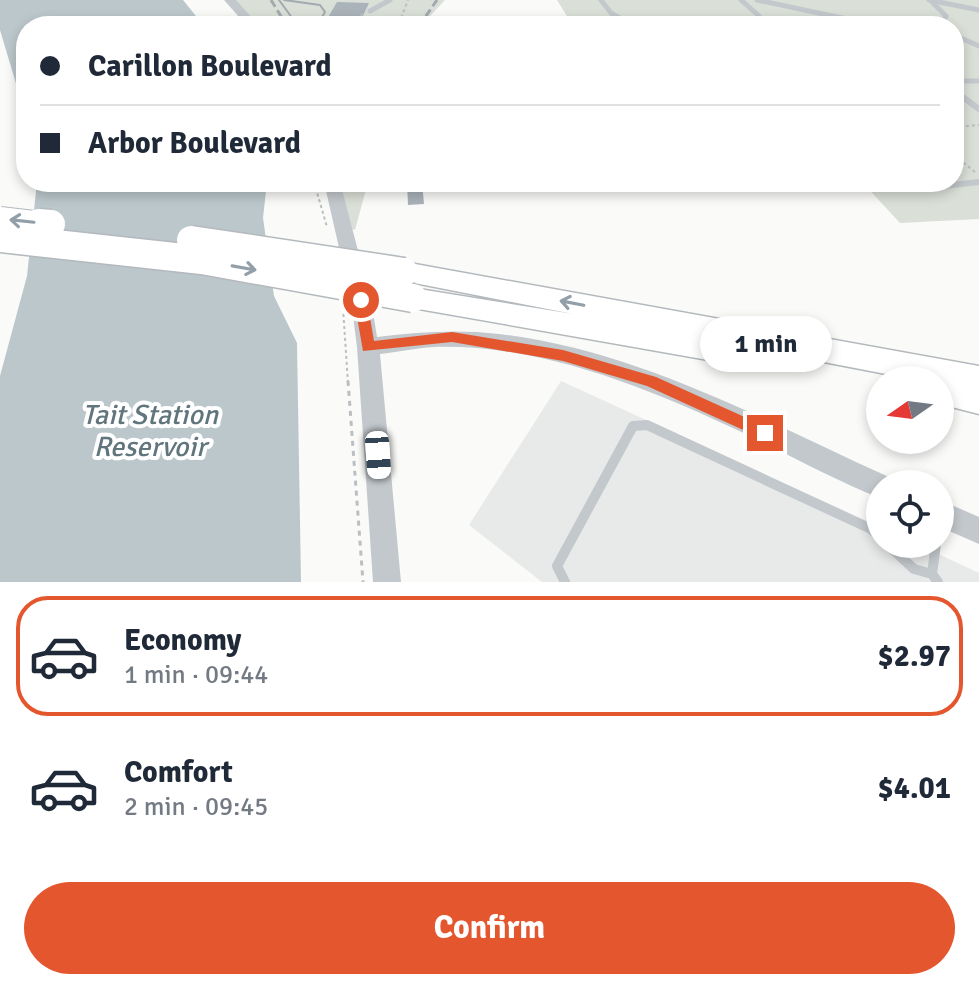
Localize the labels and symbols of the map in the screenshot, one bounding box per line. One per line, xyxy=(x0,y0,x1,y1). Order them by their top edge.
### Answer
one-way arrow xyxy=(9,213,36,228)
one-way arrow xyxy=(231,261,256,276)
route start xyxy=(343,282,379,318)
one-way arrow xyxy=(560,295,585,310)
callout: 1 min xyxy=(699,317,831,373)
north arrow xyxy=(866,366,954,454)
water label: Tait Station Reservoir xyxy=(82,398,219,464)
route end xyxy=(747,415,783,451)
car xyxy=(364,430,392,480)

